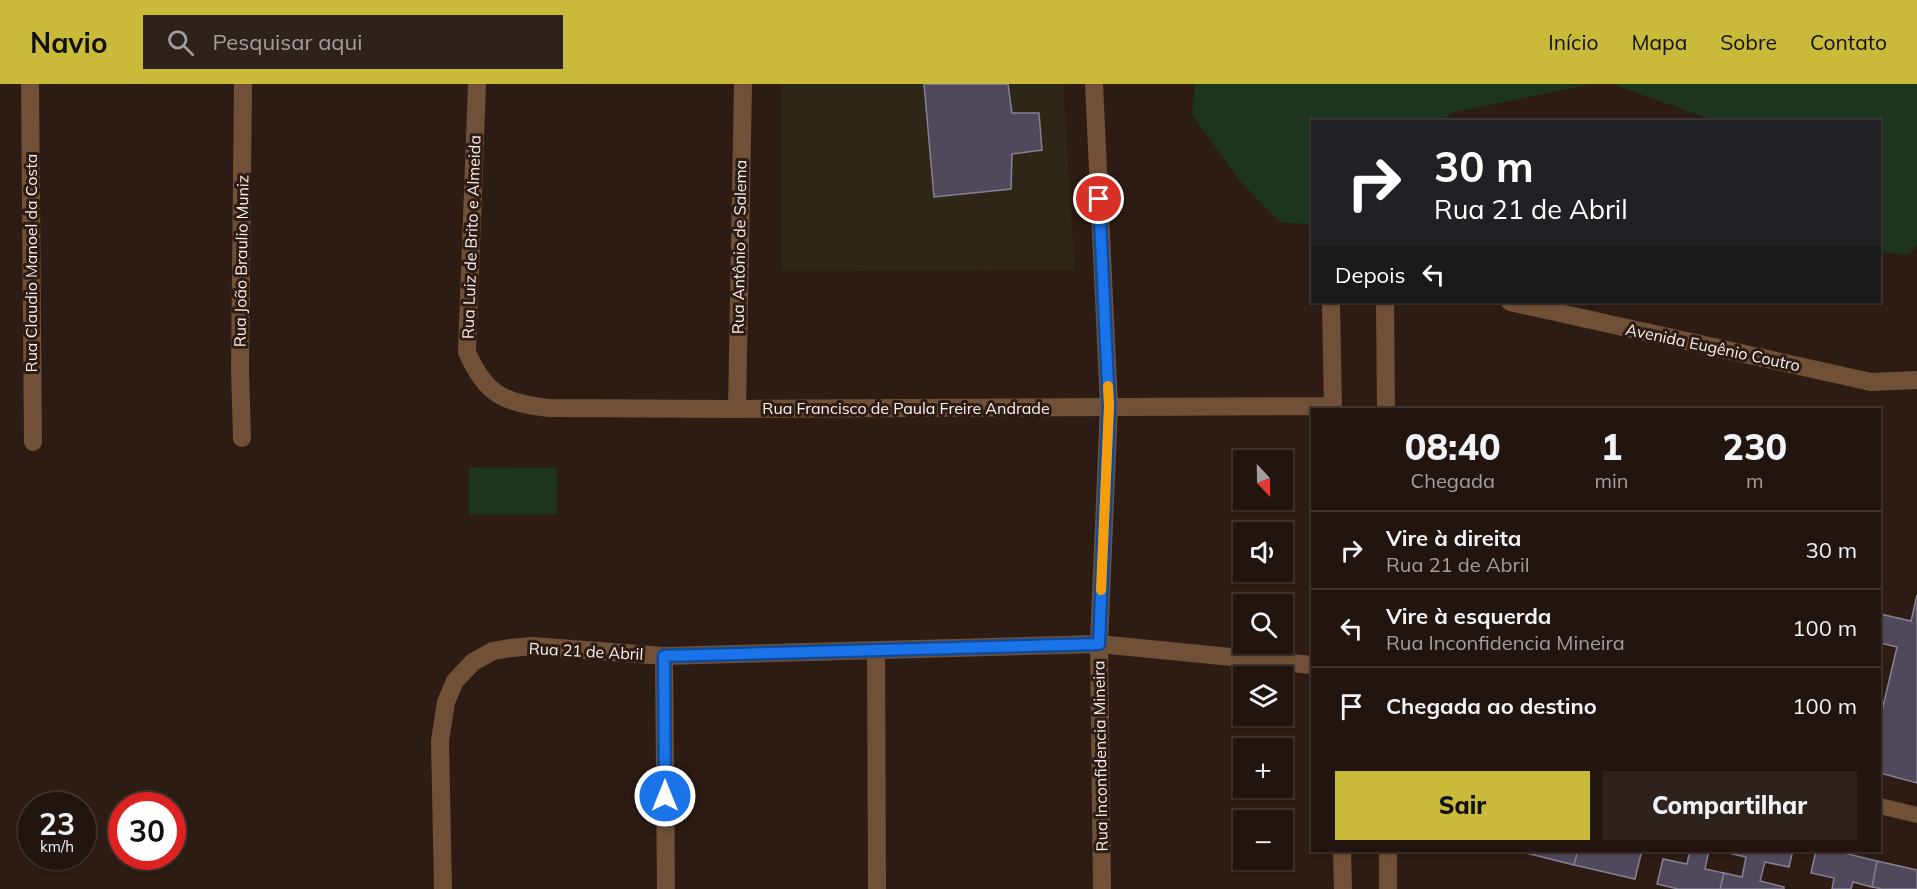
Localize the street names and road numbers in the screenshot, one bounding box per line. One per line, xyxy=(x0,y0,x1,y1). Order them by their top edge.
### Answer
street label: Rua Luiz de Brito e Almeida xyxy=(457,135,485,339)
street label: Rua Claudio Manoel da Costa xyxy=(21,154,41,372)
street label: Rua Antônio de Salema xyxy=(727,160,751,334)
street label: Rua João Braulio Muniz xyxy=(229,175,253,347)
street label: Avenida Eugênio Coutro xyxy=(1624,319,1802,375)
street label: Rua Francisco de Paula Freire Andrade xyxy=(762,398,1050,418)
street label: Rua 21 de Abril xyxy=(528,638,644,664)
street label: Rua Inconfidencia Mineira xyxy=(1088,660,1112,852)

